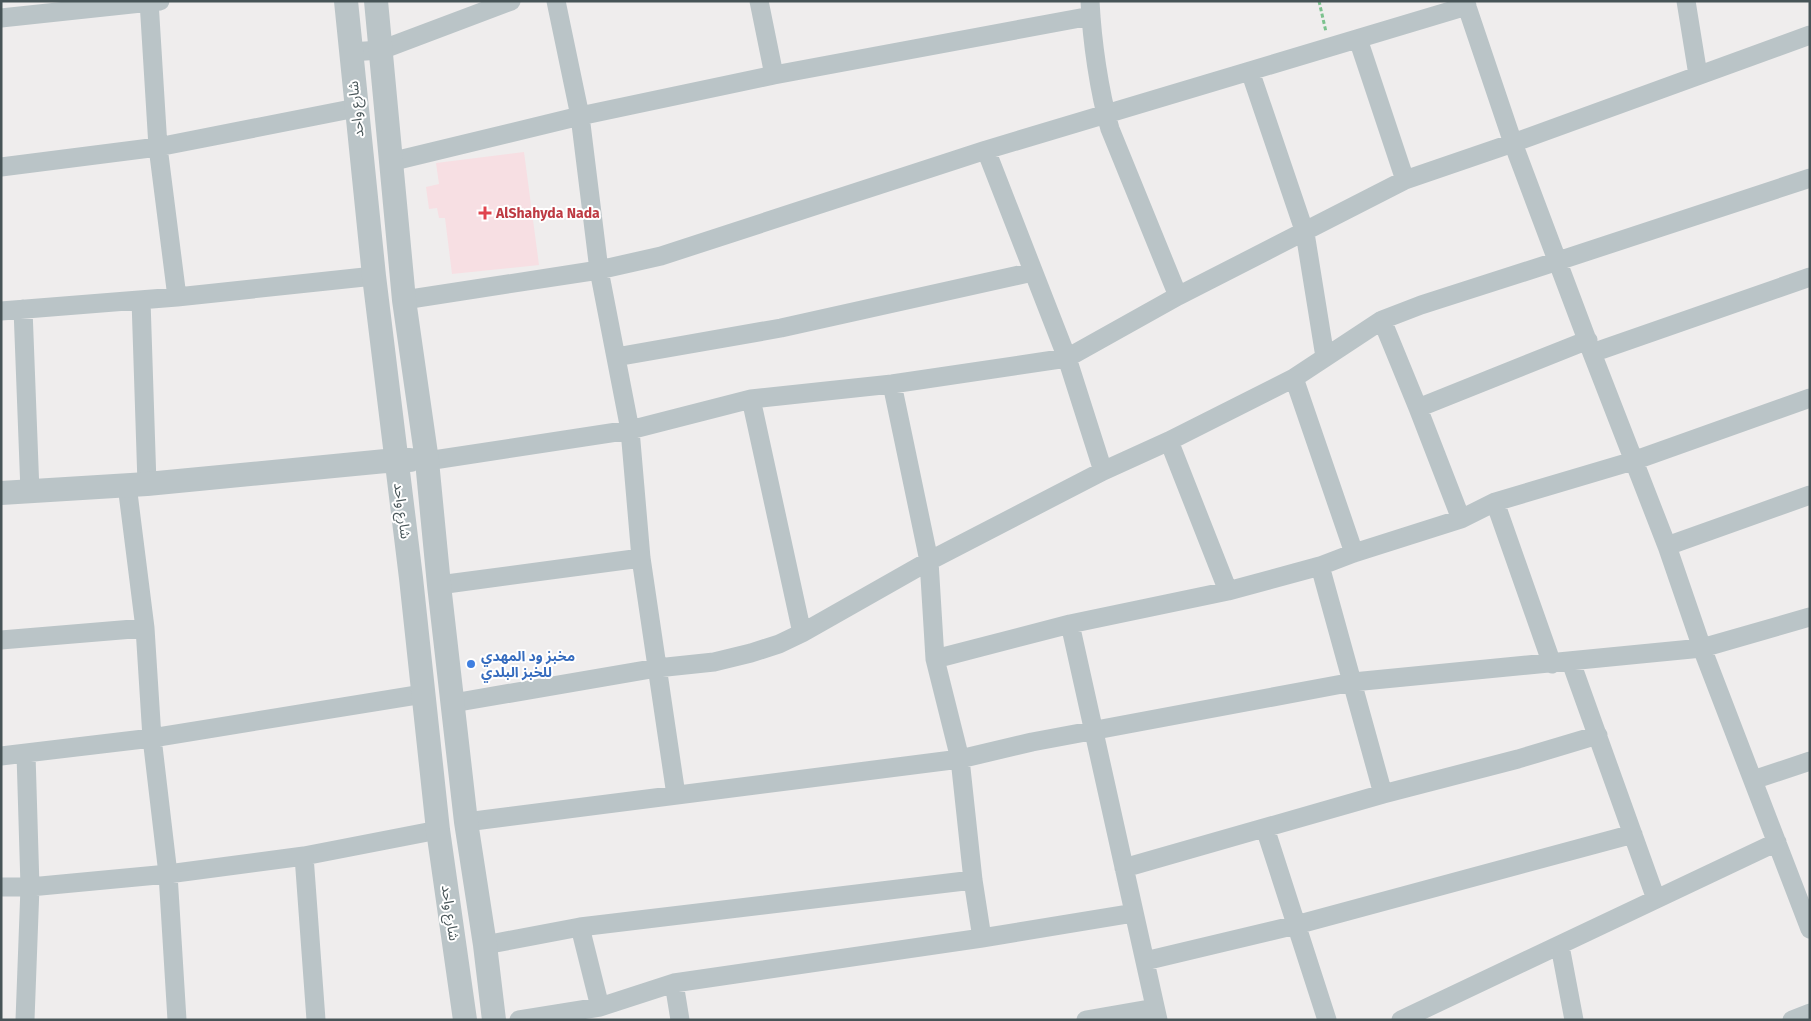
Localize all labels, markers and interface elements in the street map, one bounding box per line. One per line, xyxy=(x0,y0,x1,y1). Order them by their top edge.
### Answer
street label: شارع واحد xyxy=(345,80,369,138)
place label: AlShahyda Nada xyxy=(495,205,600,222)
marker: AlShahyda Nada xyxy=(478,206,492,220)
street label: شارع واحد xyxy=(388,482,414,540)
place label: مخبز ود المهدي للخبز البلدي xyxy=(481,648,575,683)
marker: مخبز ود المهدي للخبز البلدي xyxy=(465,658,477,670)
street label: شارع واحد xyxy=(436,884,462,942)

